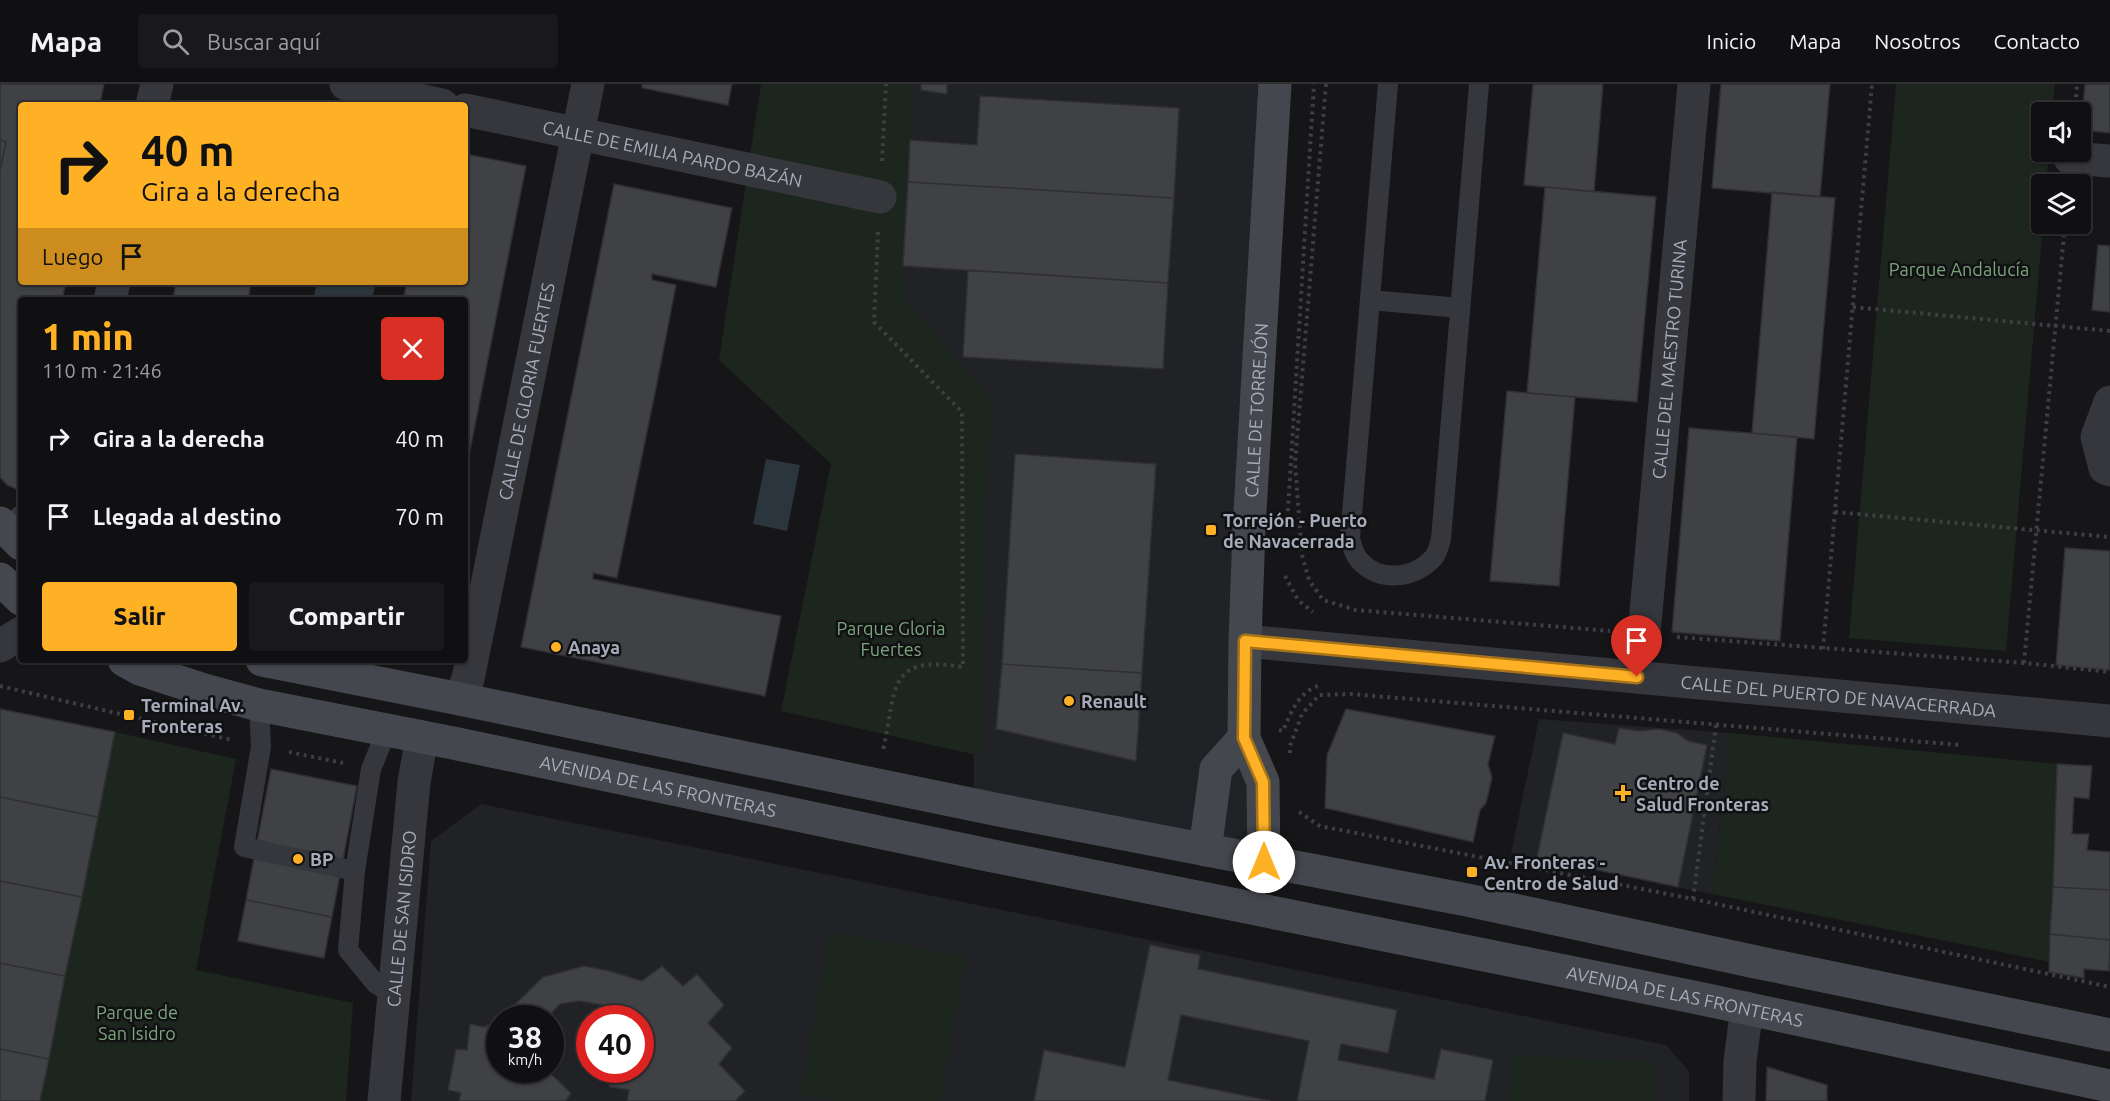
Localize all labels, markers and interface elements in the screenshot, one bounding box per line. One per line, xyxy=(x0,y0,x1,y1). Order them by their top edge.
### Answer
search box xyxy=(138,14,558,68)
icon: search xyxy=(159,25,192,58)
text: Mapa xyxy=(30,26,102,57)
text: Buscar aquí xyxy=(207,29,320,54)
text: Inicio xyxy=(1707,29,1756,53)
text: Mapa xyxy=(1789,29,1841,53)
text: Nosotros xyxy=(1874,29,1961,53)
text: Contacto xyxy=(1994,29,2080,53)
map controls xyxy=(2031,102,2091,234)
button: sound xyxy=(2031,102,2091,162)
street label: CALLE DE EMILIA PARDO BAZÁN xyxy=(541,117,804,190)
icon: right xyxy=(42,126,120,204)
text: 40 m xyxy=(141,127,235,174)
button: layers xyxy=(2031,174,2091,234)
text: Gira a la derecha xyxy=(141,176,341,206)
street label: CALLE DEL MAESTRO TURINA xyxy=(1648,238,1690,480)
icon: arrive xyxy=(115,240,148,273)
text: Luego xyxy=(42,244,103,269)
park label: Parque Andalucía xyxy=(1889,259,2029,279)
street label: CALLE DE GLORIA FUERTES xyxy=(494,281,558,502)
text: 1 min xyxy=(42,316,134,357)
button: close xyxy=(381,317,444,380)
street label: CALLE DE TORREJÓN xyxy=(1241,322,1271,498)
text: 110 m · 21:46 xyxy=(42,359,162,382)
icon: right xyxy=(42,422,75,455)
text: Gira a la derecha xyxy=(93,426,265,451)
text: 40 m xyxy=(395,426,444,451)
icon: arrive xyxy=(42,500,75,533)
text: Llegada al destino xyxy=(93,504,281,529)
text: 70 m xyxy=(395,504,444,529)
place label: Torrejón - Puerto de Navacerrada xyxy=(1223,510,1367,551)
marker: Torrejón - Puerto de Navacerrada xyxy=(1204,523,1218,537)
button: Salir xyxy=(42,582,237,651)
button: Compartir xyxy=(249,582,444,651)
pin xyxy=(1611,615,1662,677)
park label: Parque Gloria Fuertes xyxy=(836,618,946,659)
icon: arrive xyxy=(1620,624,1653,657)
place label: Anaya xyxy=(568,637,620,657)
marker: Anaya xyxy=(549,640,563,654)
street label: CALLE DEL PUERTO DE NAVACERRADA xyxy=(1680,671,1997,720)
place label: Renault xyxy=(1081,691,1147,711)
marker: Renault xyxy=(1062,694,1076,708)
place label: Terminal Av. Fronteras xyxy=(141,695,244,736)
marker: Terminal Av. Fronteras xyxy=(122,708,136,722)
street label: AVENIDA DE LAS FRONTERAS xyxy=(538,751,778,820)
place label: Centro de Salud Fronteras xyxy=(1636,773,1769,814)
marker: Centro de Salud Fronteras xyxy=(1614,784,1632,802)
street label: CALLE DE SAN ISIDRO xyxy=(383,830,419,1008)
position arrow xyxy=(1232,830,1296,894)
place label: BP xyxy=(310,849,333,869)
marker: BP xyxy=(291,852,305,866)
place label: Av. Fronteras - Centro de Salud xyxy=(1484,852,1619,893)
marker: Av. Fronteras - Centro de Salud xyxy=(1465,865,1479,879)
street label: AVENIDA DE LAS FRONTERAS xyxy=(1565,962,1805,1030)
park label: Parque de San Isidro xyxy=(96,1002,178,1043)
speed limit sign: 40 xyxy=(576,1005,654,1083)
text: 38 xyxy=(508,1020,542,1054)
text: km/h xyxy=(508,1051,542,1068)

